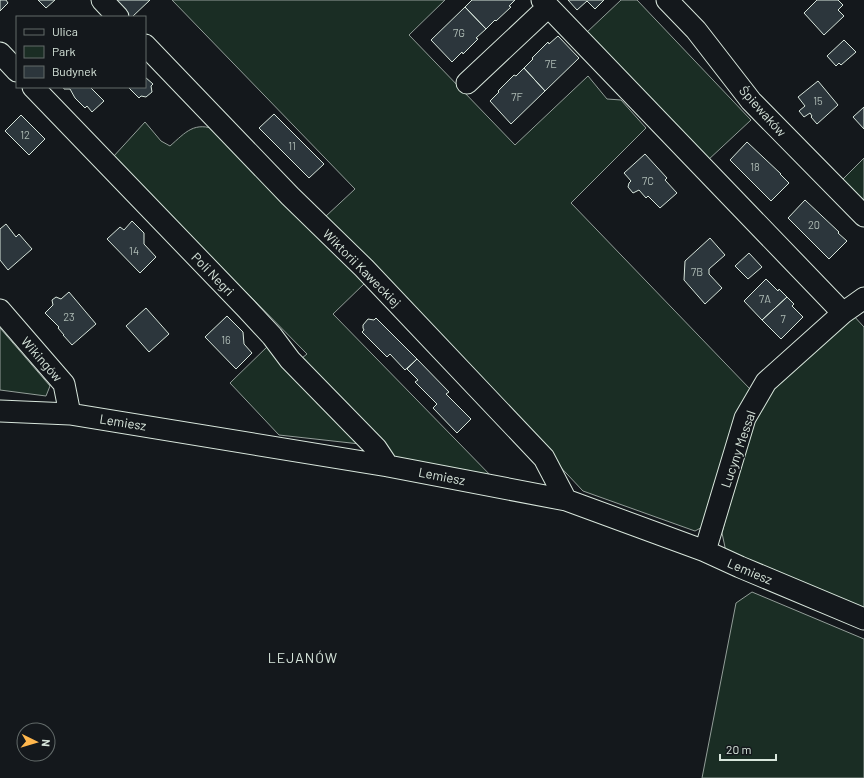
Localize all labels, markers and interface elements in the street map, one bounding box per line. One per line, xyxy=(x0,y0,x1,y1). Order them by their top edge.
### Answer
legend xyxy=(16,16,146,88)
text: Ulica xyxy=(52,24,78,38)
house number: 7G xyxy=(453,26,465,39)
text: Park xyxy=(52,44,76,58)
house number: 7E xyxy=(545,57,557,70)
text: Budynek xyxy=(52,64,97,78)
street label: Śpiewaków xyxy=(736,82,790,140)
house number: 7F xyxy=(511,90,523,103)
house number: 15 xyxy=(813,94,823,107)
house number: 12 xyxy=(20,128,30,141)
house number: 11 xyxy=(288,139,296,152)
house number: 18 xyxy=(750,160,760,173)
house number: 7C xyxy=(642,174,654,187)
house number: 20 xyxy=(808,218,820,231)
street label: Wiktorii Kaweckiej xyxy=(320,226,404,310)
house number: 14 xyxy=(129,244,139,257)
street label: Poli Negri xyxy=(188,249,238,299)
house number: 7B xyxy=(691,265,703,278)
house number: 7A xyxy=(759,292,771,305)
house number: 23 xyxy=(63,310,75,323)
house number: 7 xyxy=(780,312,786,325)
street label: Wikingów xyxy=(18,333,66,385)
house number: 16 xyxy=(221,333,231,346)
street label: Lucyny Messal xyxy=(717,408,759,490)
street label: Lemiesz xyxy=(98,410,148,434)
street label: Lemiesz xyxy=(417,464,467,488)
street label: Lemiesz xyxy=(725,554,775,588)
district label: LEJANÓW xyxy=(268,649,338,666)
north arrow xyxy=(16,722,56,762)
scale bar xyxy=(720,736,776,762)
text: N xyxy=(40,739,53,747)
text: 20 m xyxy=(726,742,752,756)

